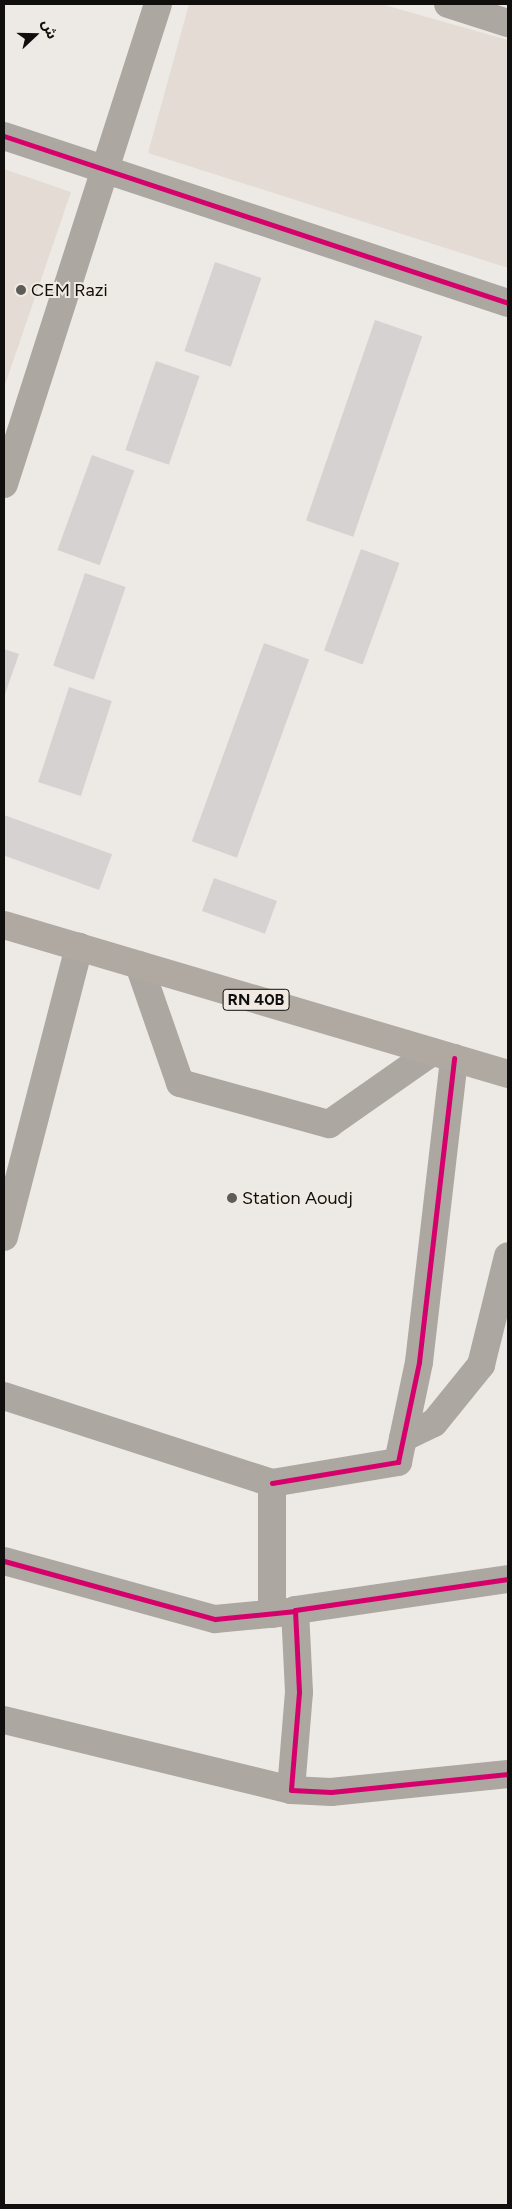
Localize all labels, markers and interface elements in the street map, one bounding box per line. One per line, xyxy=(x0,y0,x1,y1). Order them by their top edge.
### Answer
north arrow xyxy=(10,10,60,60)
text: ش xyxy=(38,17,61,41)
place label: CEM Razi xyxy=(31,279,108,301)
marker: CEM Razi xyxy=(15,284,27,296)
road number: RN 40B xyxy=(222,986,290,1014)
place label: Station Aoudj xyxy=(242,1187,353,1209)
marker: Station Aoudj xyxy=(226,1192,238,1204)

